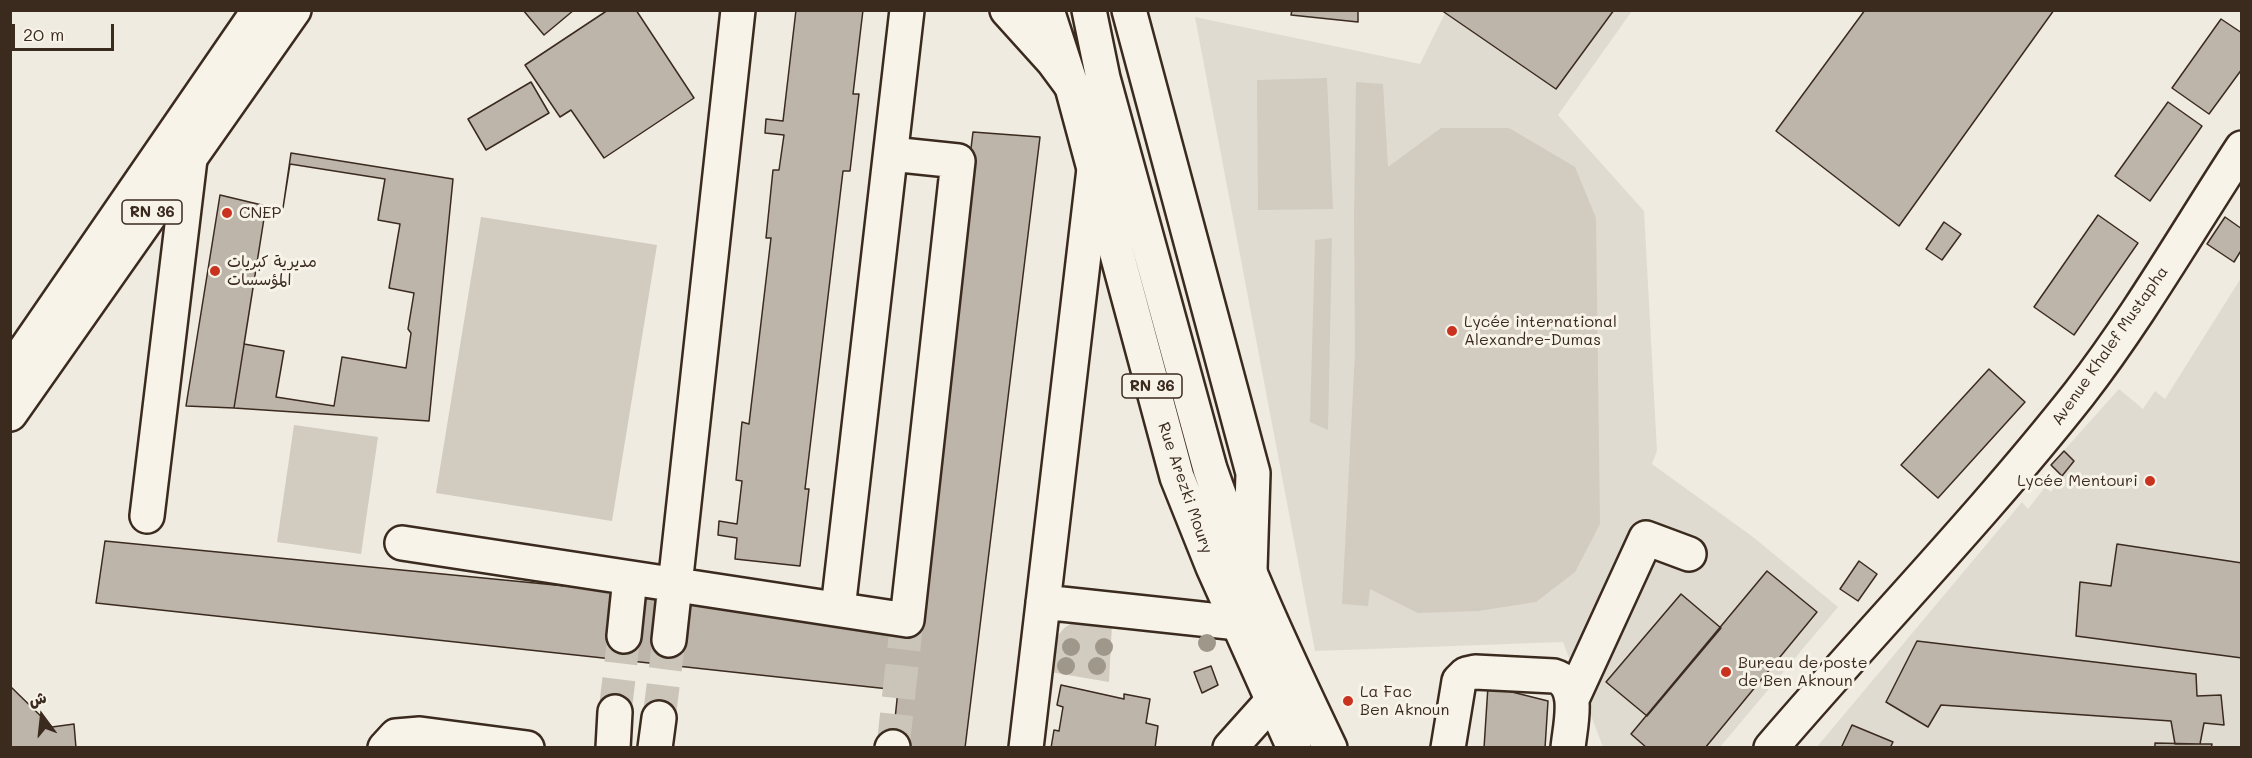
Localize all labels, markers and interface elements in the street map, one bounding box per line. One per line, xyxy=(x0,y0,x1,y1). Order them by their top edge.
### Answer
scale bar xyxy=(15,12,117,50)
text: 20 m xyxy=(23,22,64,46)
road number: RN 36 xyxy=(122,200,182,224)
place label: CNEP xyxy=(239,203,281,223)
marker: CNEP xyxy=(220,206,234,220)
place label: مديرية كبريات المؤسسات xyxy=(227,252,317,290)
street label: Avenue Khalef Mustapha xyxy=(2048,263,2172,429)
marker: مديرية كبريات المؤسسات xyxy=(208,264,222,278)
place label: Lycée international Alexandre-Dumas xyxy=(1464,312,1617,350)
marker: Lycée international Alexandre-Dumas xyxy=(1445,324,1459,338)
road number: RN 36 xyxy=(1122,374,1182,398)
street label: Rue Arezki Moury xyxy=(1153,420,1217,556)
place label: Lycée Mentouri xyxy=(2017,471,2138,491)
marker: Lycée Mentouri xyxy=(2143,474,2157,488)
place label: Bureau de poste de Ben Aknoun xyxy=(1738,653,1868,691)
marker: Bureau de poste de Ben Aknoun xyxy=(1719,665,1733,679)
place label: La Fac Ben Aknoun xyxy=(1360,682,1449,720)
north arrow xyxy=(12,686,72,746)
text: ش xyxy=(26,686,48,711)
marker: La Fac Ben Aknoun xyxy=(1341,694,1355,708)

